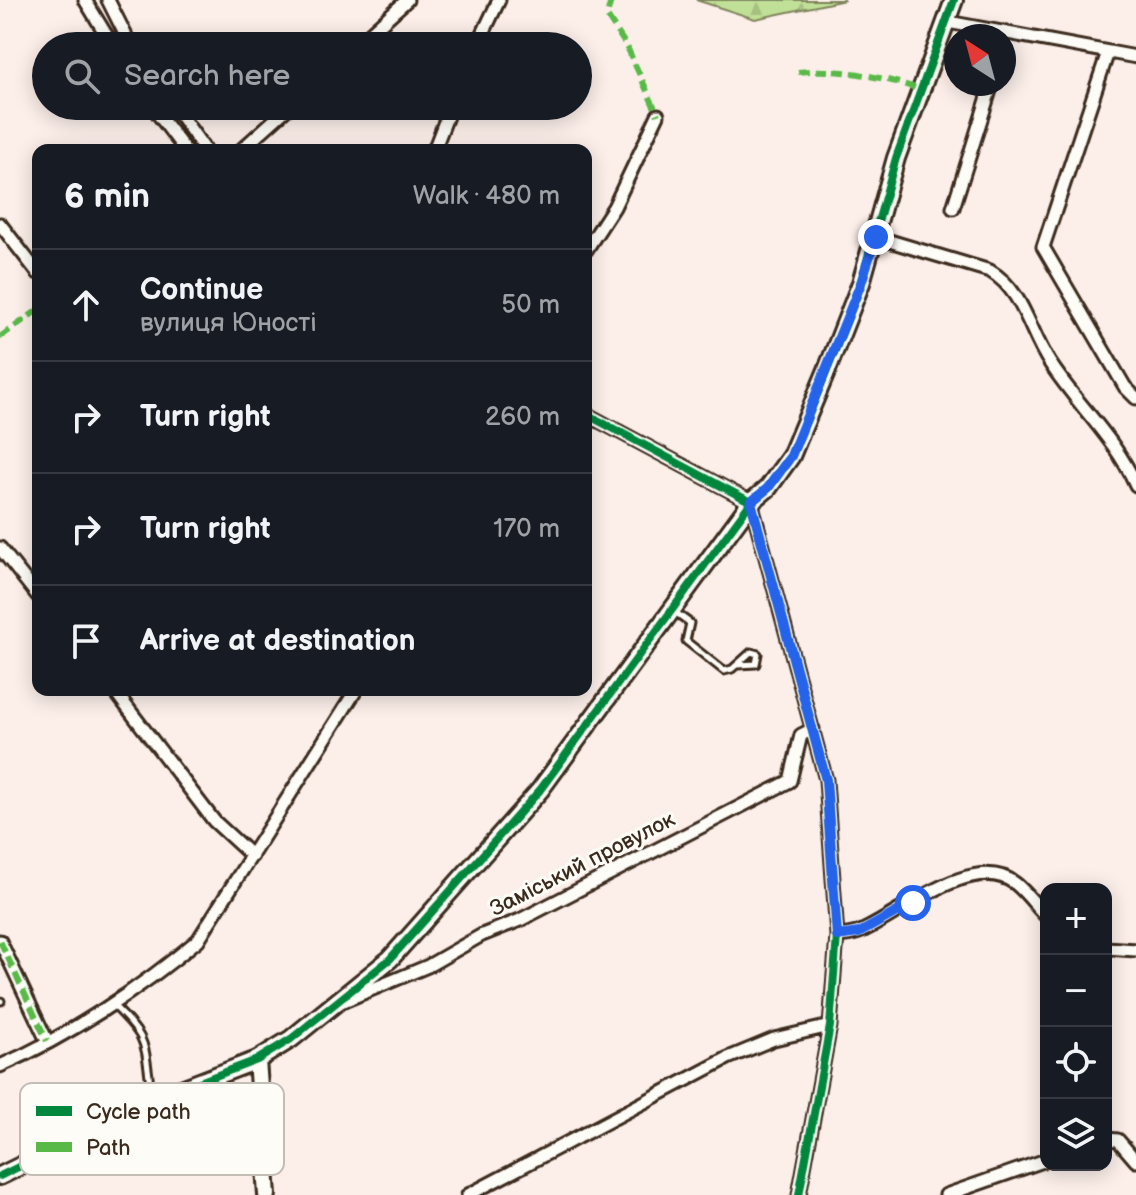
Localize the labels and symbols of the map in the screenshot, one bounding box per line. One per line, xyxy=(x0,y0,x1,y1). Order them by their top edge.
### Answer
north arrow xyxy=(944,24,1016,96)
route end xyxy=(858,219,894,255)
street label: Заміський провулок xyxy=(486,806,680,923)
route start xyxy=(895,885,931,921)
legend xyxy=(20,1083,284,1175)
text: Cycle path xyxy=(86,1099,191,1126)
text: Path xyxy=(86,1135,130,1162)

